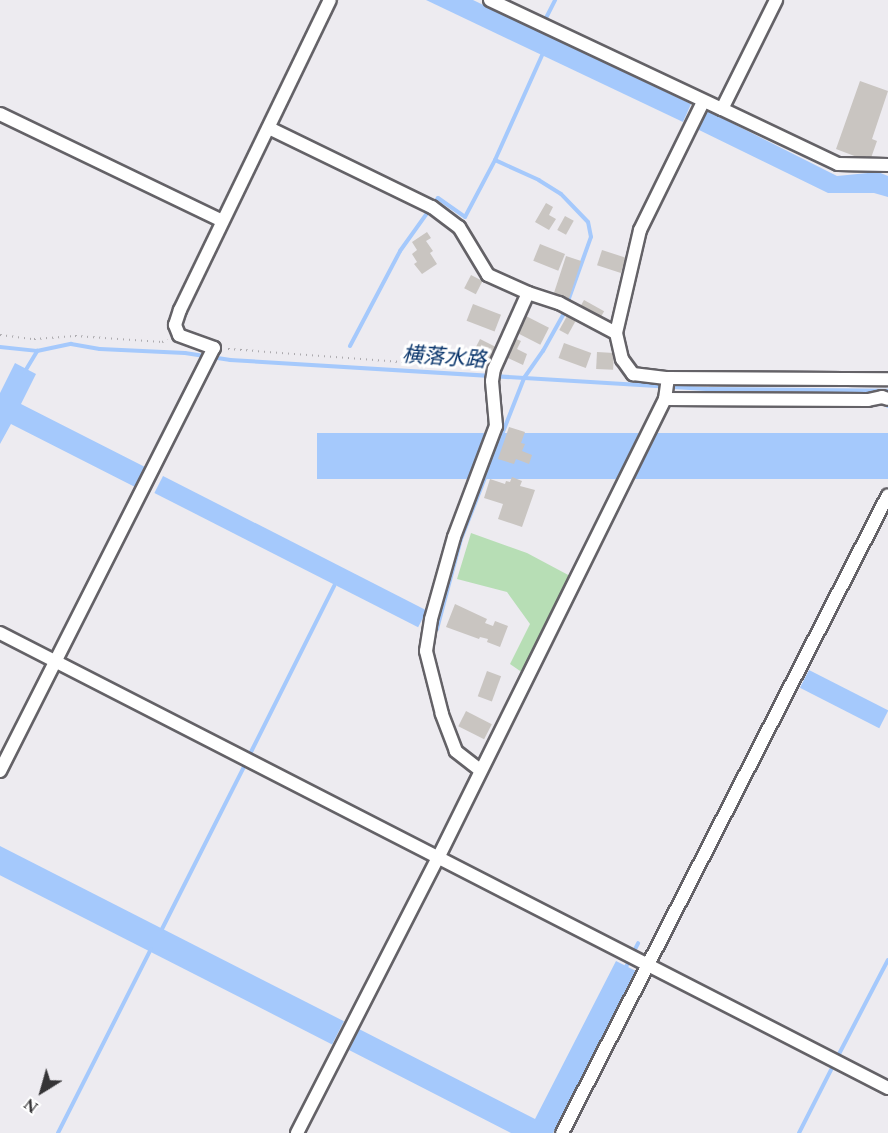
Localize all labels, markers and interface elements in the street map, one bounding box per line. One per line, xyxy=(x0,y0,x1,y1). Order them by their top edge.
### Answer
water label: 横落水路 xyxy=(401,343,487,373)
north arrow xyxy=(12,1061,72,1121)
text: N xyxy=(19,1092,44,1119)

